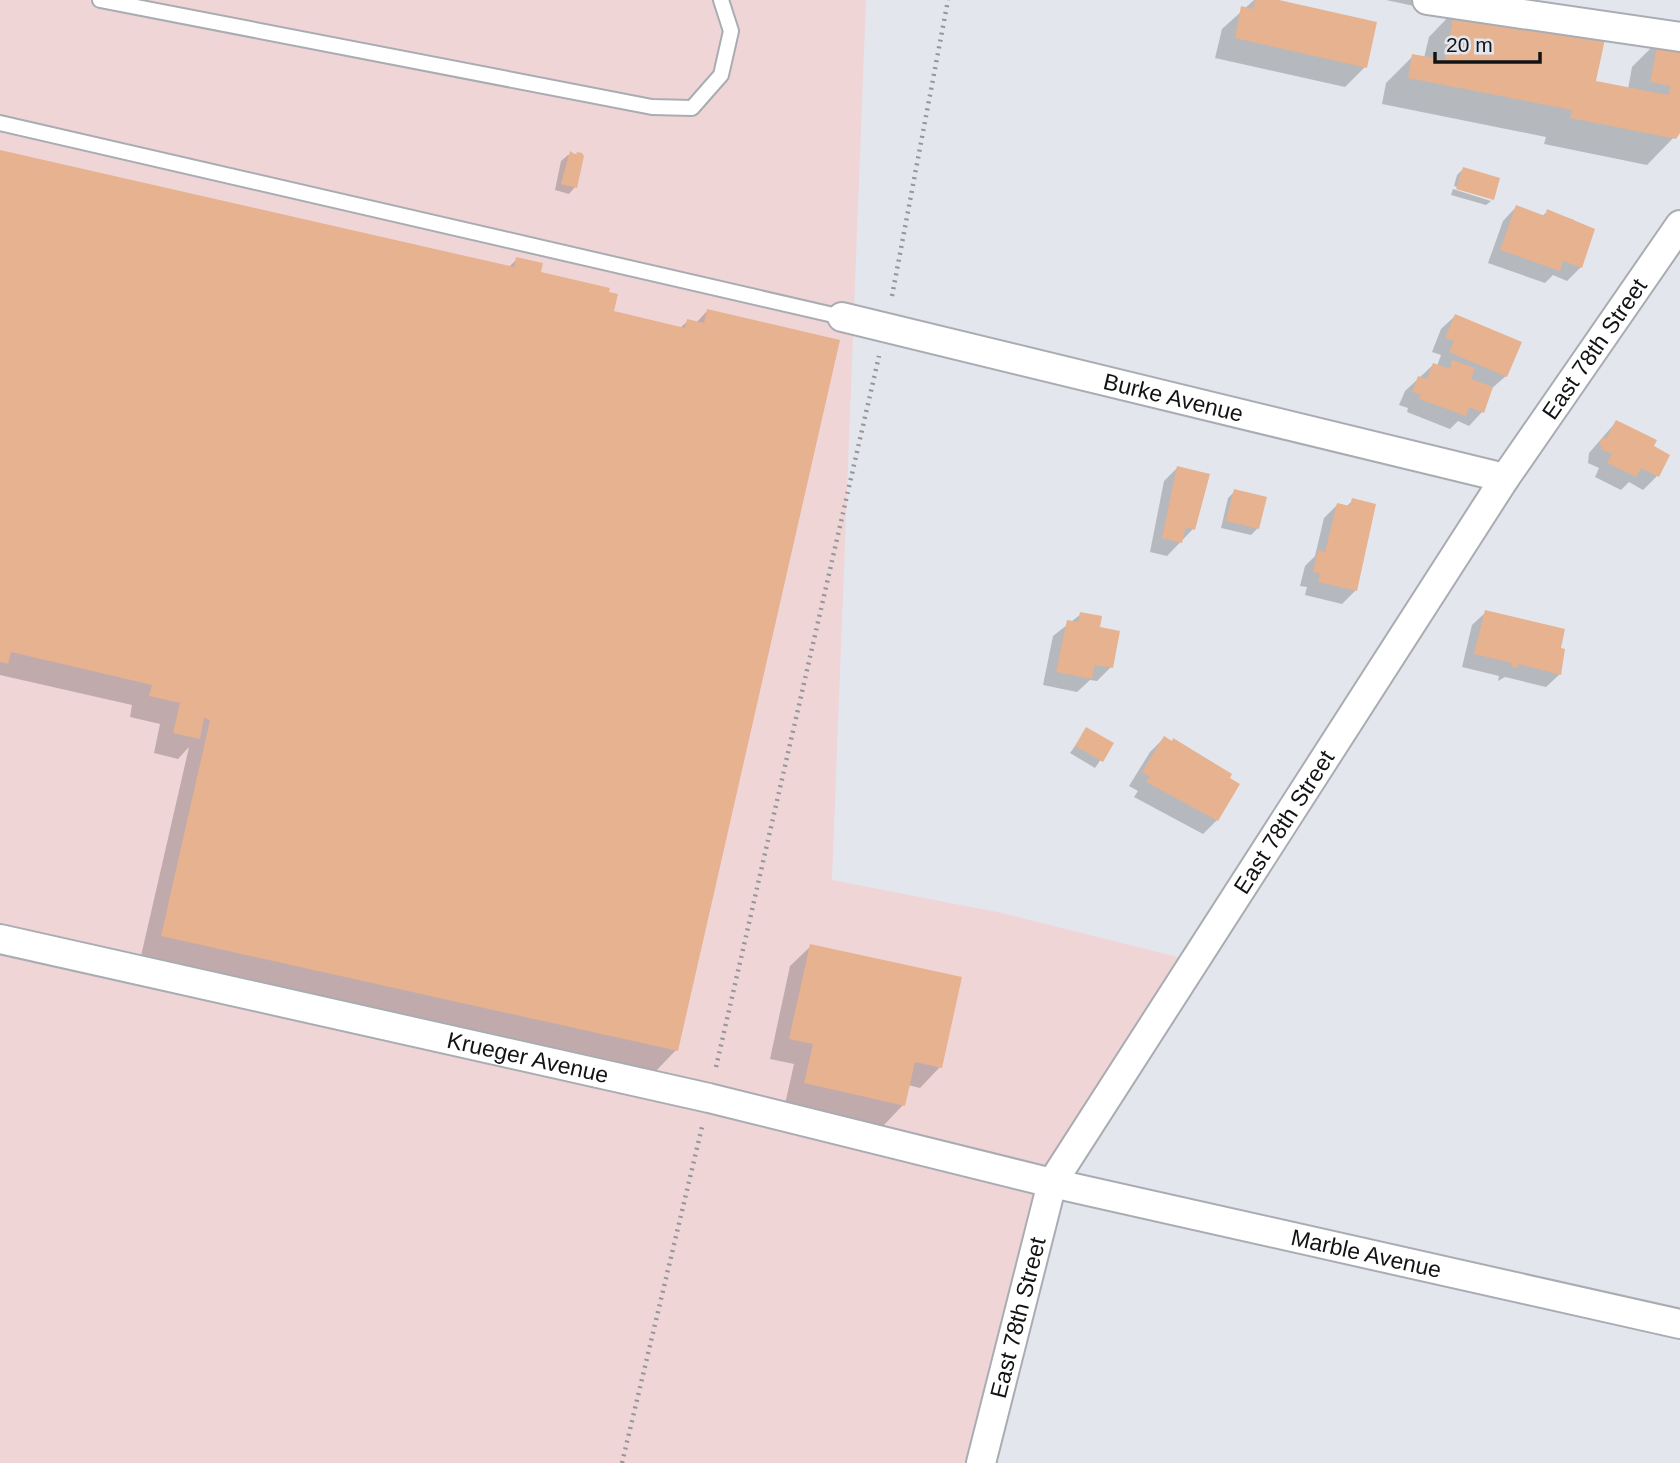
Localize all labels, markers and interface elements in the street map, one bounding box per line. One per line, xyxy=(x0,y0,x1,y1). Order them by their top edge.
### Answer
scale bar xyxy=(1435,21,1540,65)
text: 20 m xyxy=(1446,33,1493,56)
street label: East 78th Street xyxy=(1537,273,1652,424)
street label: Burke Avenue xyxy=(1101,368,1246,427)
street label: East 78th Street xyxy=(1228,745,1340,898)
street label: Krueger Avenue xyxy=(445,1027,611,1088)
street label: Marble Avenue xyxy=(1289,1224,1444,1283)
street label: East 78th Street xyxy=(985,1234,1051,1401)

